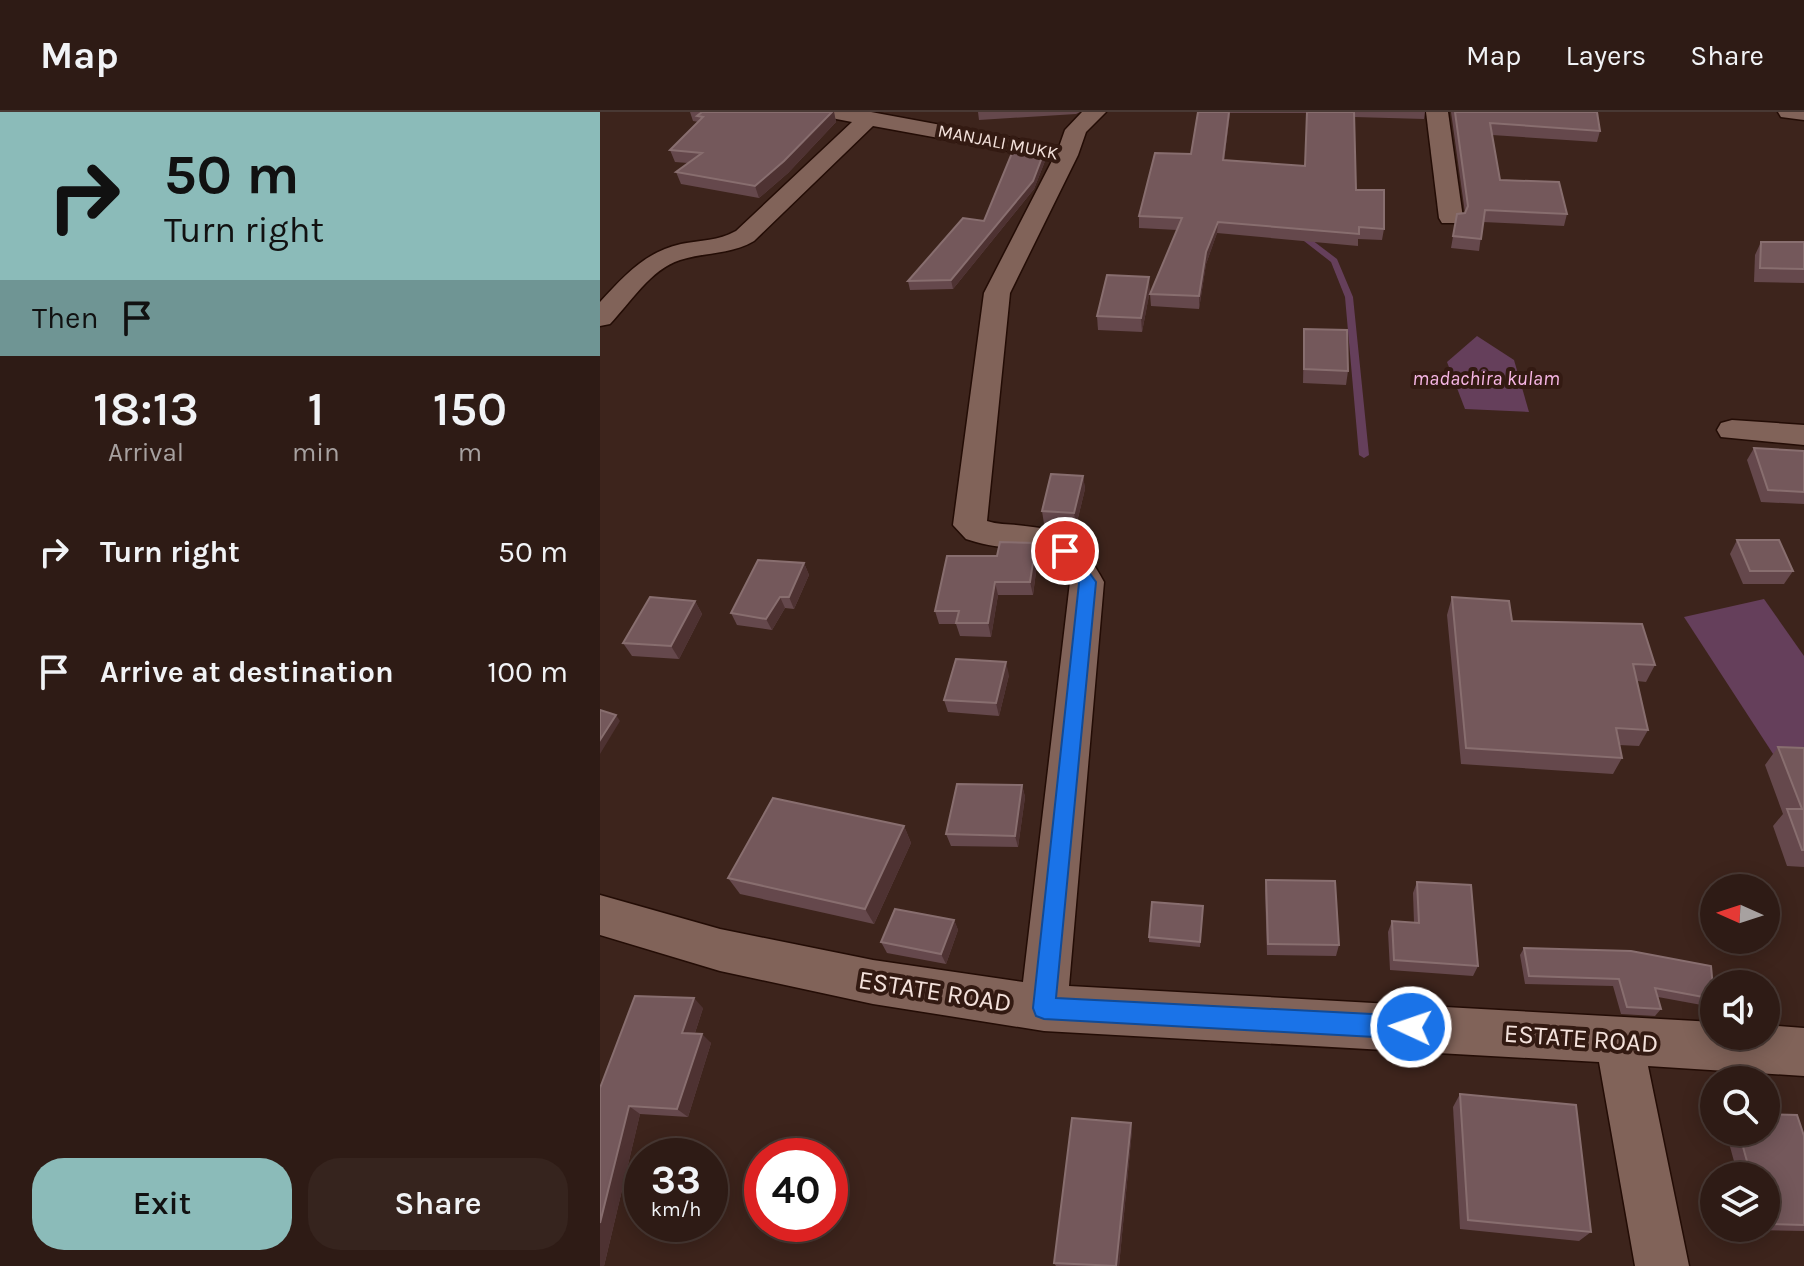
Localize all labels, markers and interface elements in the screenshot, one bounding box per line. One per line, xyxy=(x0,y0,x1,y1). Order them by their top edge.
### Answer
text: Map xyxy=(40,33,119,78)
text: Map xyxy=(1466,39,1521,72)
text: Layers xyxy=(1565,39,1646,72)
text: Share xyxy=(1690,39,1764,72)
street label: MANJALI MUKK xyxy=(936,120,1060,164)
text: 50 m xyxy=(164,142,299,207)
icon: right xyxy=(32,144,136,248)
text: Turn right xyxy=(164,209,324,251)
icon: arrive xyxy=(115,296,159,340)
text: Then xyxy=(32,300,99,336)
water label: madachira kulam xyxy=(1412,367,1560,390)
text: 18:13 xyxy=(93,381,199,437)
text: 1 xyxy=(307,381,324,437)
text: 150 xyxy=(433,381,507,437)
text: Arrival xyxy=(108,437,184,468)
text: min xyxy=(292,437,340,468)
text: m xyxy=(458,437,482,468)
pin xyxy=(1031,517,1099,585)
icon: arrive xyxy=(1043,529,1087,573)
icon: right xyxy=(32,530,76,574)
text: Turn right xyxy=(100,534,240,570)
text: 50 m xyxy=(498,534,568,570)
icon: arrive xyxy=(32,650,76,694)
text: Arrive at destination xyxy=(100,654,394,690)
text: 100 m xyxy=(487,654,568,690)
north arrow xyxy=(1700,874,1780,954)
map controls xyxy=(1700,874,1780,1242)
street label: ESTATE ROAD xyxy=(856,964,1014,1019)
button: sound xyxy=(1700,970,1780,1050)
position arrow xyxy=(1369,985,1453,1069)
street label: ESTATE ROAD xyxy=(1503,1018,1659,1059)
button: search xyxy=(1700,1066,1780,1146)
speed limit sign: 40 xyxy=(744,1138,848,1242)
text: 33 xyxy=(651,1156,701,1203)
button: Exit xyxy=(32,1158,292,1250)
button: Share xyxy=(308,1158,568,1250)
button: layers xyxy=(1700,1162,1780,1242)
text: km/h xyxy=(651,1198,701,1221)

